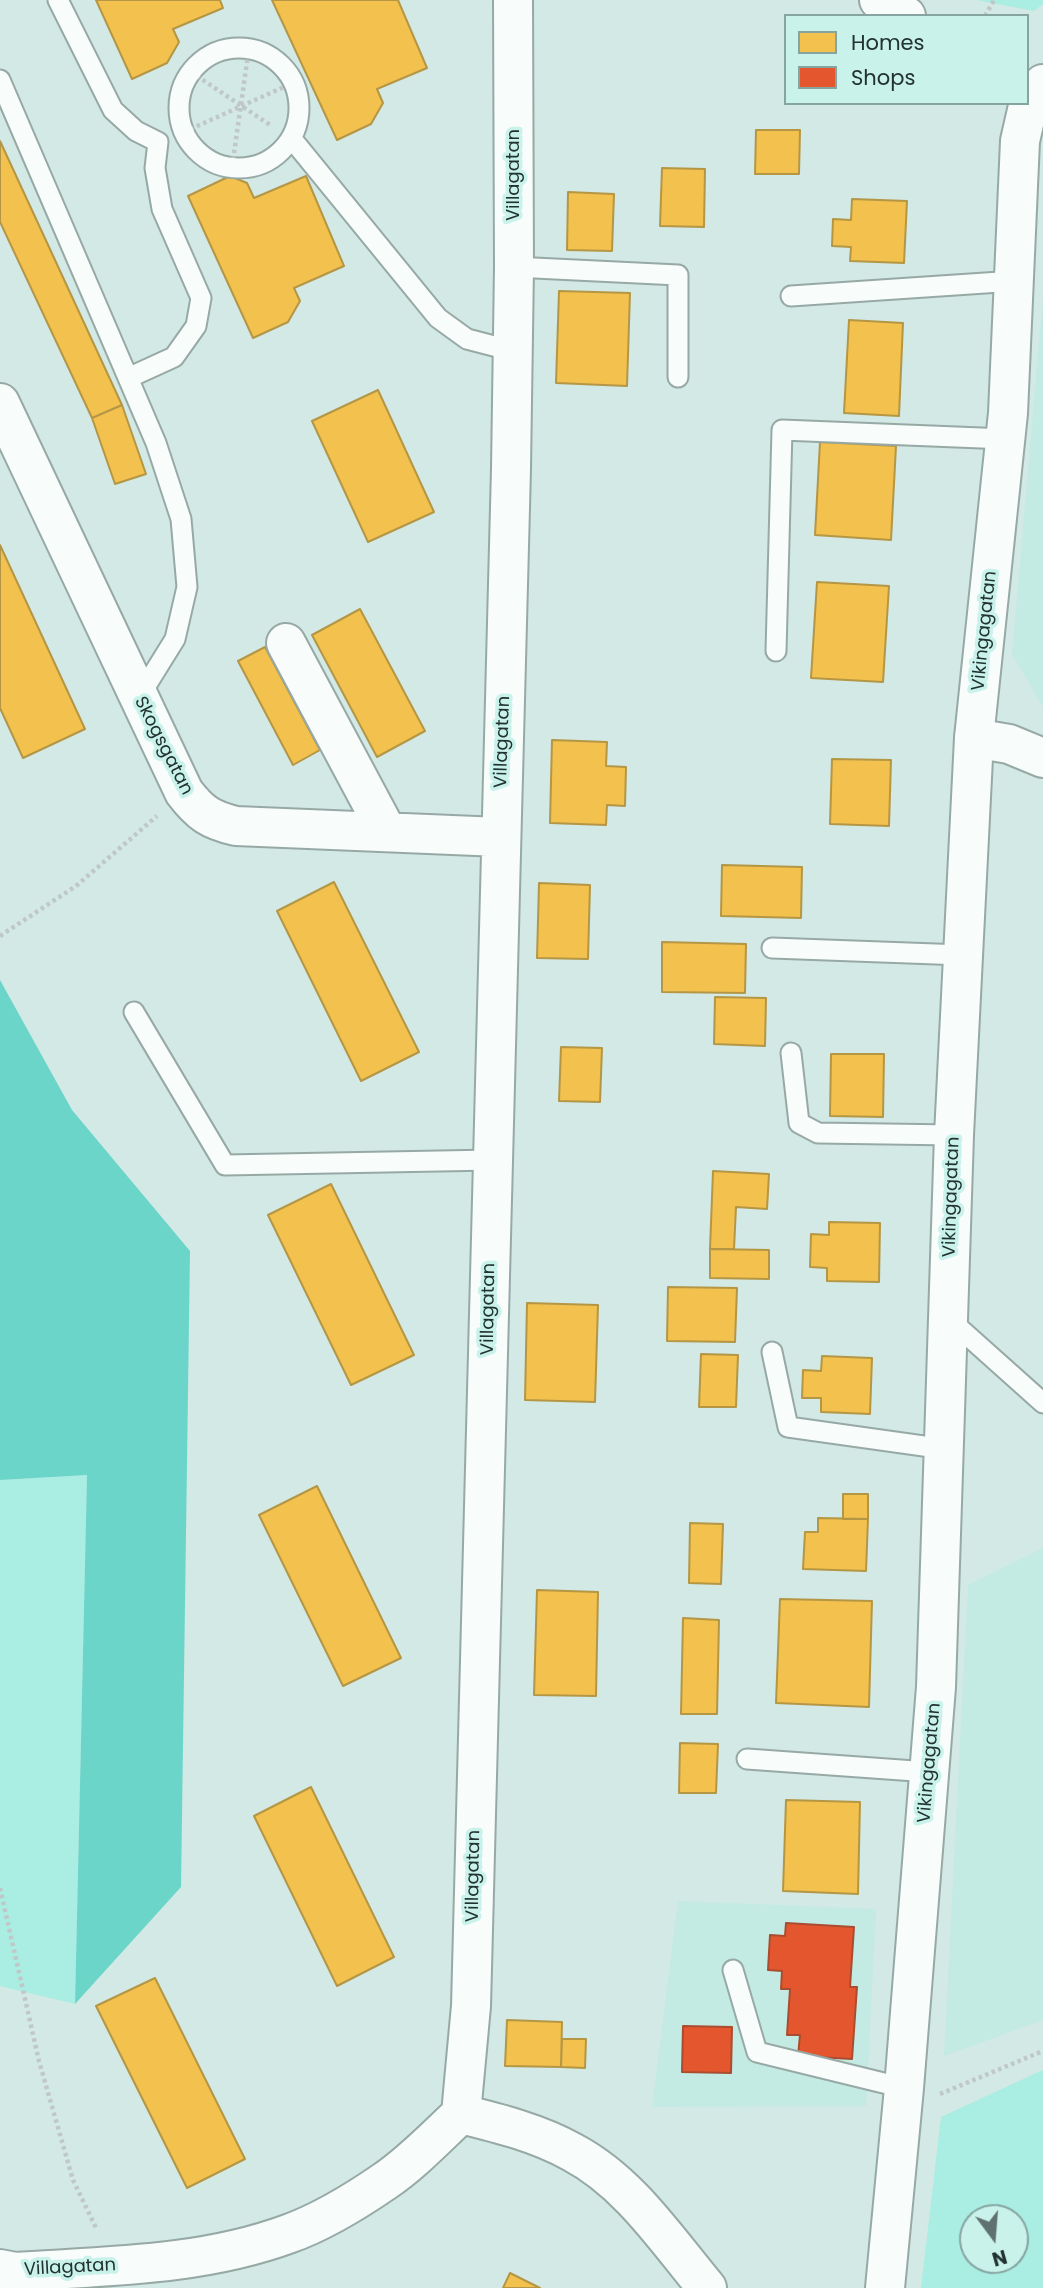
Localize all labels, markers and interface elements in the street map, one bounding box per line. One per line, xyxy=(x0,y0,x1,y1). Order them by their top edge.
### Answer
legend xyxy=(784,14,1029,105)
text: Homes xyxy=(851,28,925,57)
text: Shops xyxy=(851,63,915,92)
street label: Villagatan xyxy=(503,129,525,221)
street label: Vikingagatan xyxy=(968,570,1002,692)
street label: Skogsgatan xyxy=(129,693,197,799)
street label: Villagatan xyxy=(491,696,515,788)
street label: Vikingagatan xyxy=(939,1136,965,1258)
street label: Villagatan xyxy=(477,1263,501,1355)
street label: Vikingagatan xyxy=(914,1702,946,1824)
street label: Villagatan xyxy=(462,1830,486,1922)
north arrow xyxy=(959,2204,1029,2274)
text: N xyxy=(989,2243,1010,2273)
street label: Villagatan xyxy=(23,2255,117,2281)

